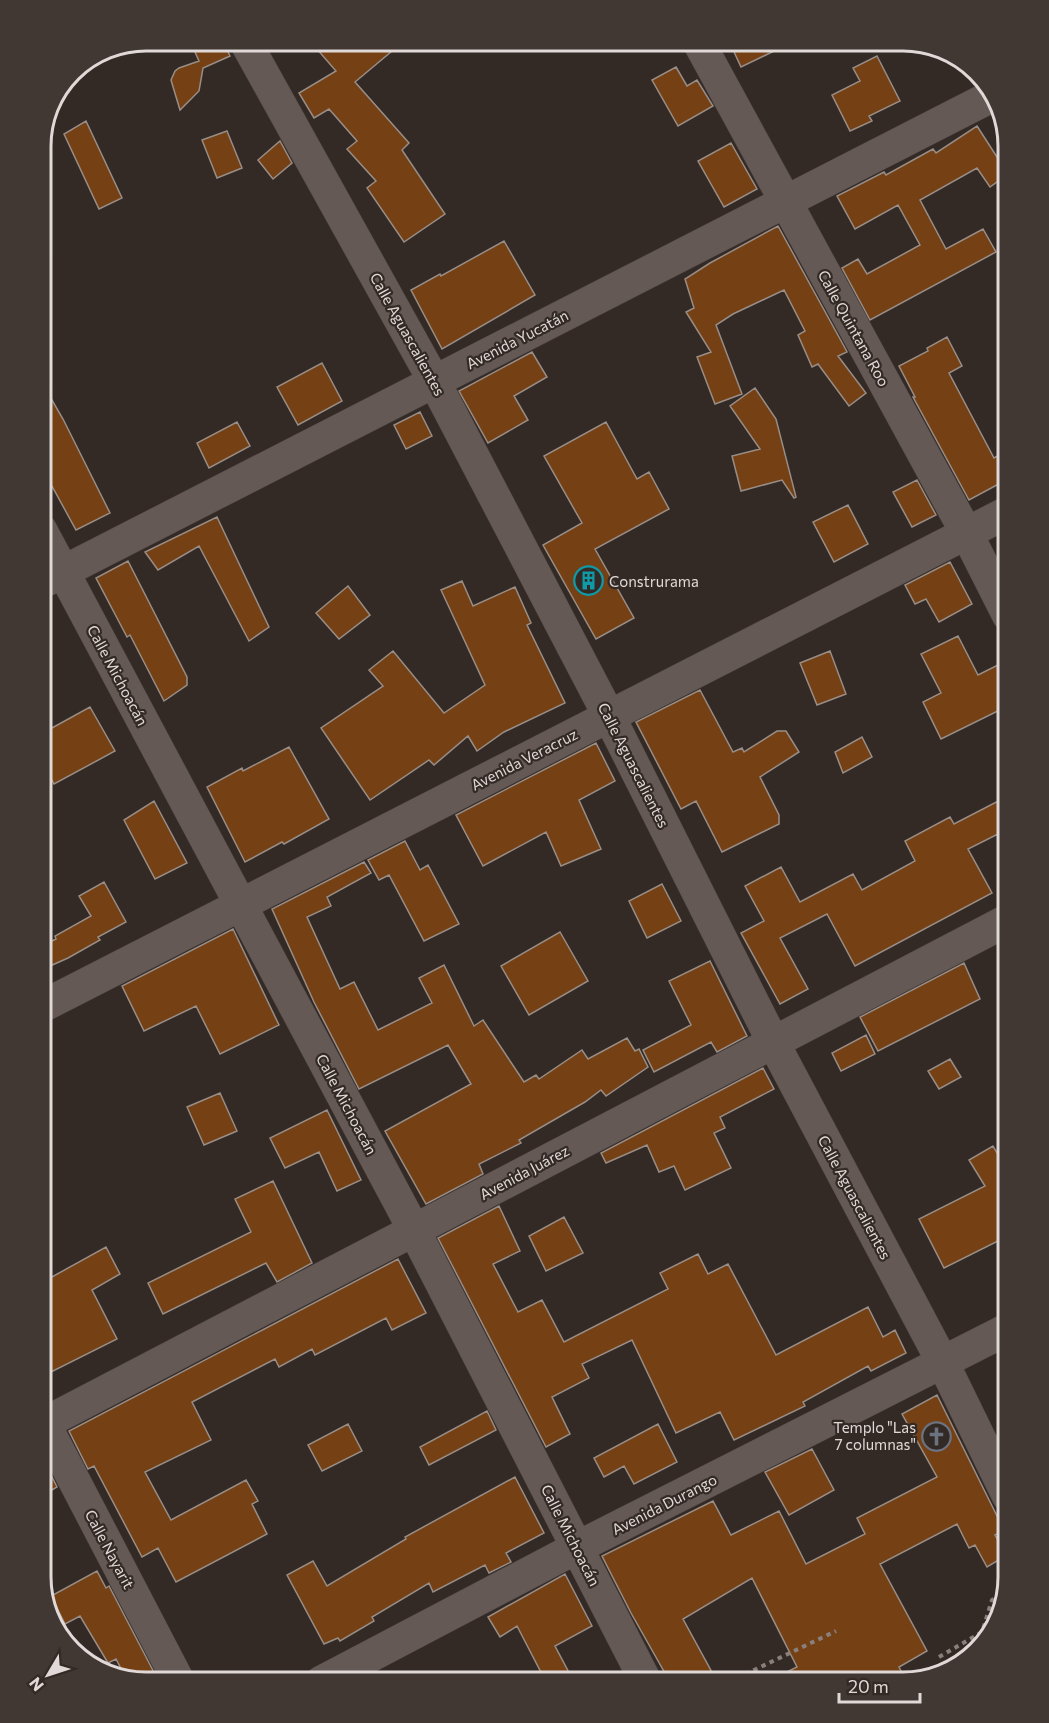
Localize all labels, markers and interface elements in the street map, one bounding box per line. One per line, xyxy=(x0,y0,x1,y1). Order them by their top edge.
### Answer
street label: Calle Quintana Roo xyxy=(815,267,893,389)
street label: Calle Aguascalientes xyxy=(367,269,449,399)
street label: Avenida Yucatán xyxy=(463,306,571,372)
building icon: Construrama xyxy=(572,565,604,597)
place label: Construrama xyxy=(609,572,699,590)
street label: Calle Michoacán xyxy=(84,622,152,728)
street label: Calle Aguascalientes xyxy=(595,699,673,831)
street label: Avenida Veracruz xyxy=(468,724,580,794)
street label: Calle Michoacán xyxy=(313,1051,381,1157)
street label: Calle Aguascalientes xyxy=(815,1132,895,1262)
street label: Avenida Juárez xyxy=(476,1141,572,1203)
place label: Templo "Las 7 columnas" xyxy=(833,1418,916,1453)
church icon: Templo "Las 7 columnas" xyxy=(921,1420,953,1452)
street label: Avenida Durango xyxy=(608,1470,720,1538)
street label: Calle Michoacán xyxy=(538,1481,604,1589)
street label: Calle Nayarit xyxy=(82,1506,138,1592)
north arrow xyxy=(18,1645,78,1705)
scale bar xyxy=(839,1666,920,1704)
text: N xyxy=(25,1674,47,1695)
text: 20 m xyxy=(848,1675,889,1697)

